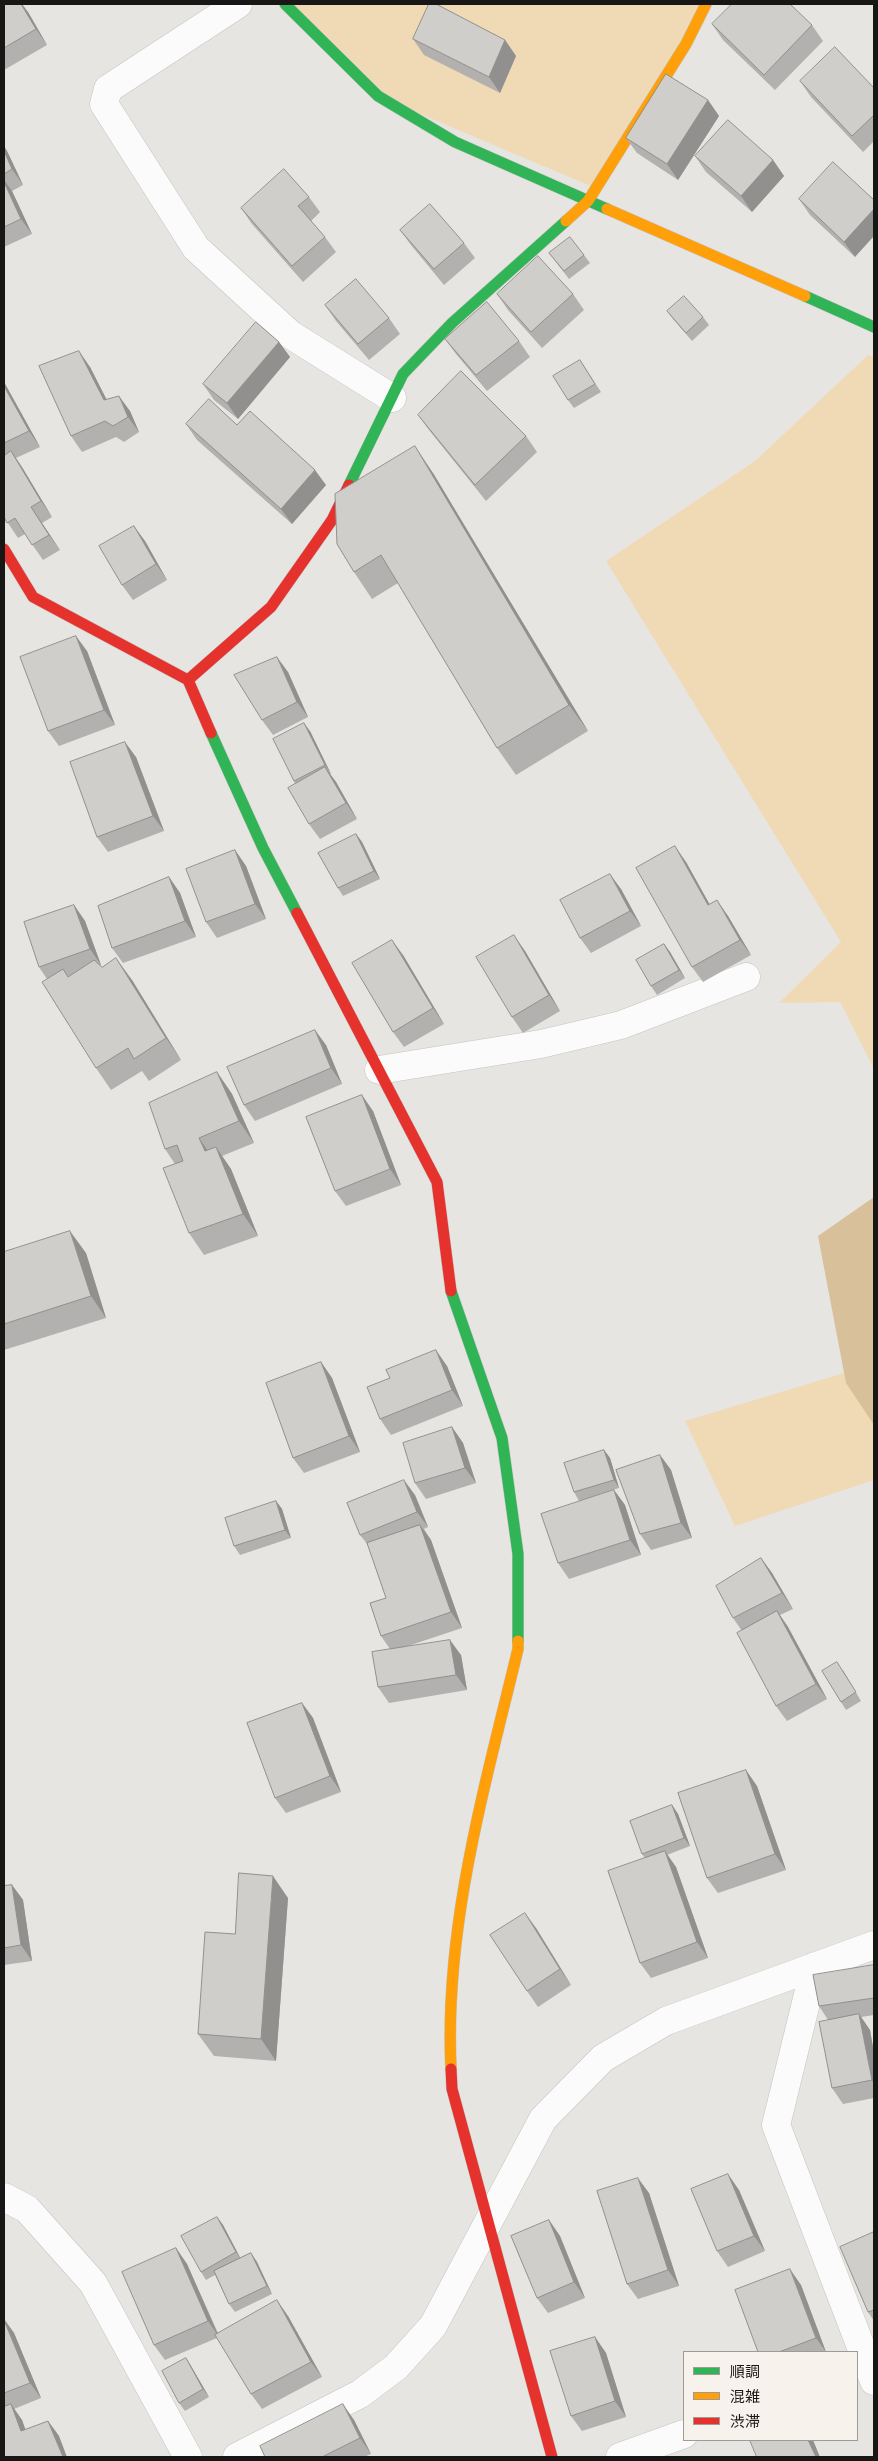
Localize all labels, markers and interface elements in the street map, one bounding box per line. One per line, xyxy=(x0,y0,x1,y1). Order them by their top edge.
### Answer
legend xyxy=(683,2351,858,2441)
text: 順調 xyxy=(730,2362,760,2380)
text: 混雑 xyxy=(730,2387,760,2405)
text: 渋滞 xyxy=(730,2412,760,2430)

